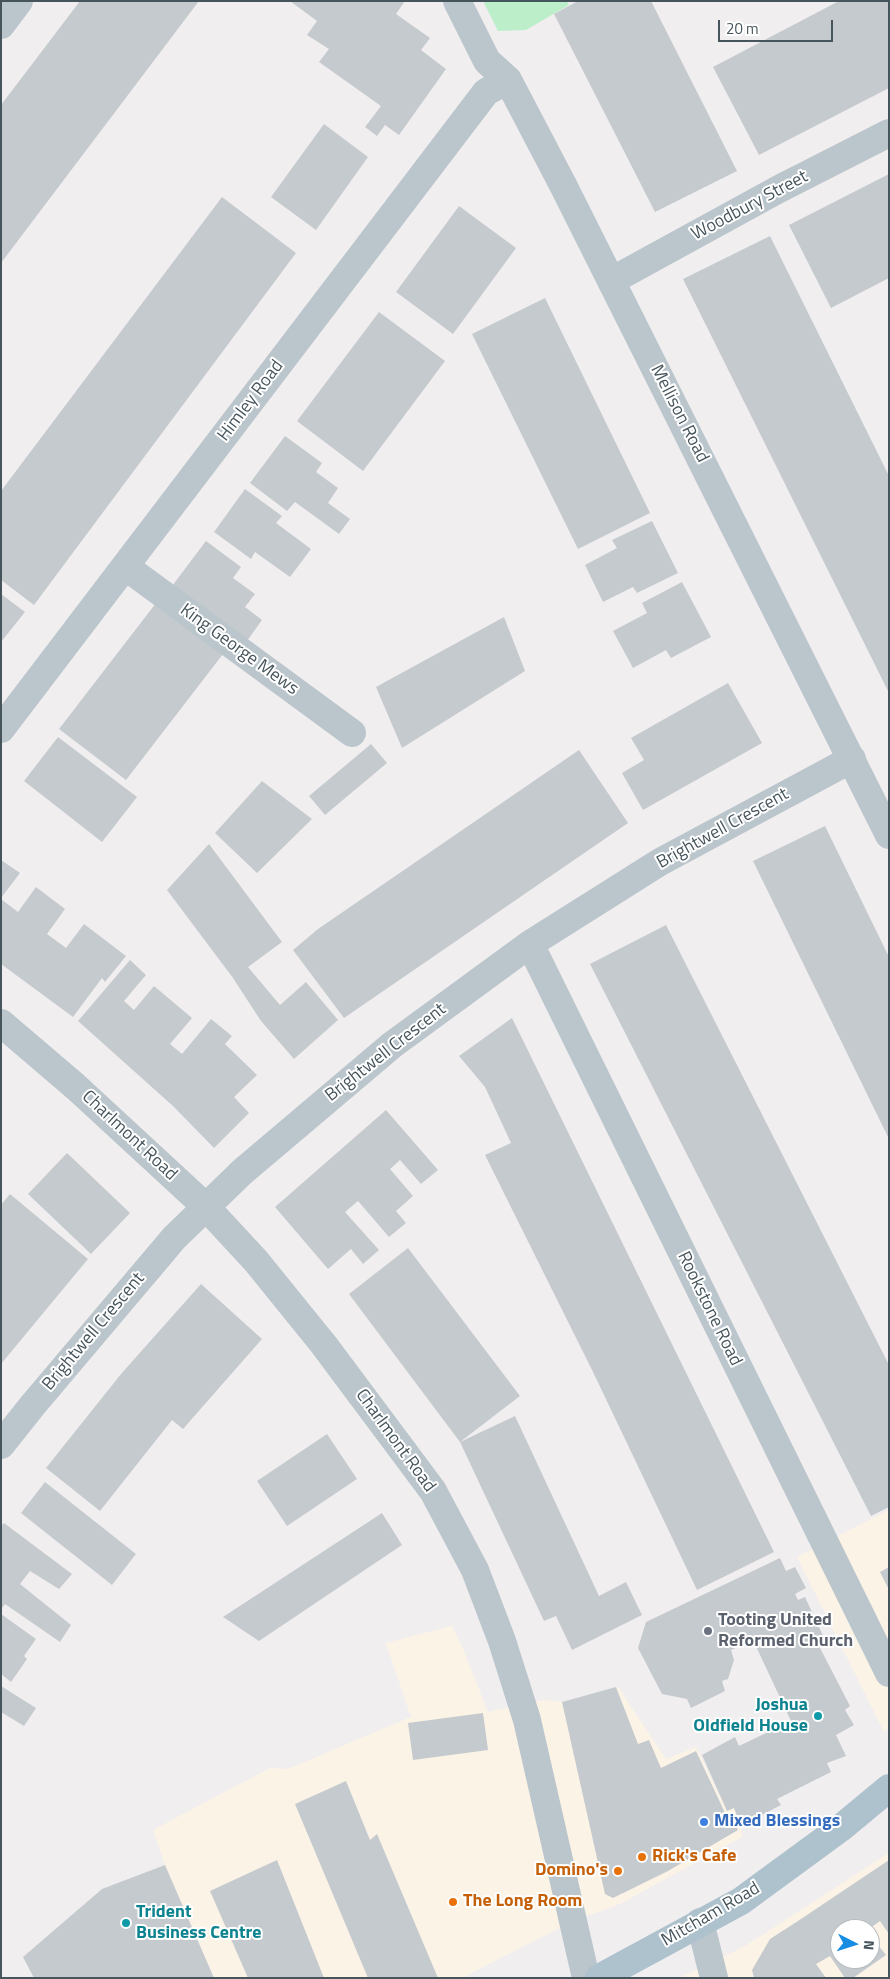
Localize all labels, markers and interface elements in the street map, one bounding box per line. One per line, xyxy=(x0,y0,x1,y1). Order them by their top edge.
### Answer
scale bar xyxy=(720,10,835,42)
text: 20 m xyxy=(726,17,759,40)
street label: Woodbury Street xyxy=(688,166,812,246)
street label: Himley Road xyxy=(214,356,288,446)
street label: Mellison Road xyxy=(645,361,713,467)
street label: King George Mews xyxy=(176,600,302,700)
street label: Brightwell Crescent xyxy=(653,784,793,874)
street label: Brightwell Crescent xyxy=(321,999,451,1107)
street label: Charlmont Road xyxy=(77,1086,181,1186)
street label: Rookstone Road xyxy=(672,1248,746,1370)
street label: Brightwell Crescent xyxy=(38,1269,150,1395)
street label: Charlmont Road xyxy=(350,1385,440,1497)
place label: Tooting United Reformed Church xyxy=(718,1610,853,1652)
marker: Tooting United Reformed Church xyxy=(702,1625,714,1637)
place label: Joshua Oldfield House xyxy=(693,1695,808,1738)
marker: Joshua Oldfield House xyxy=(812,1710,824,1722)
place label: Mixed Blessings xyxy=(714,1811,840,1833)
marker: Mixed Blessings xyxy=(698,1816,710,1828)
place label: Rick's Cafe xyxy=(652,1846,736,1868)
marker: Rick's Cafe xyxy=(636,1851,648,1863)
place label: Domino's xyxy=(535,1860,608,1882)
marker: Domino's xyxy=(612,1865,624,1877)
street label: Mitcham Road xyxy=(658,1878,764,1952)
place label: The Long Room xyxy=(463,1891,582,1913)
marker: The Long Room xyxy=(447,1896,459,1908)
place label: Trident Business Centre xyxy=(136,1902,261,1945)
marker: Trident Business Centre xyxy=(120,1917,132,1929)
north arrow xyxy=(830,1919,880,1969)
text: N xyxy=(859,1940,880,1951)

